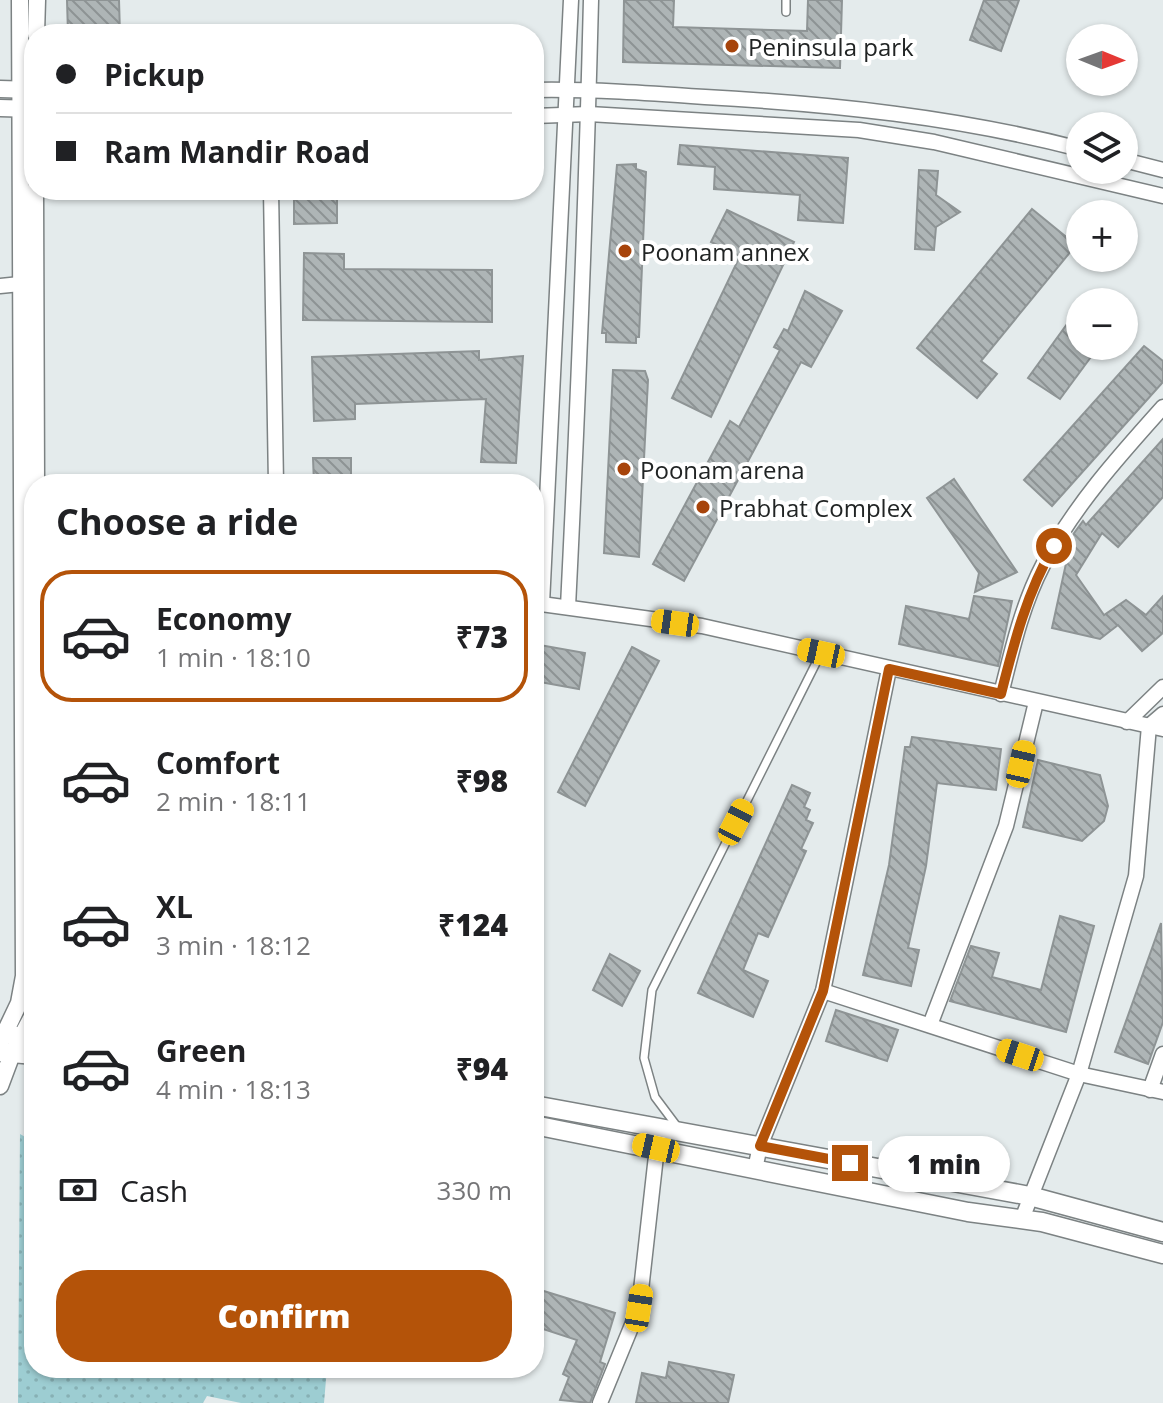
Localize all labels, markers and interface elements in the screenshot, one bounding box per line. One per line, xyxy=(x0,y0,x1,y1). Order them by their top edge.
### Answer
north arrow xyxy=(1066,24,1138,96)
map controls xyxy=(1066,24,1138,360)
place label: Peninsula park xyxy=(748,30,914,63)
marker: Peninsula park xyxy=(723,37,741,55)
text: Pickup xyxy=(104,54,205,95)
button: layers xyxy=(1066,112,1138,184)
text: Ram Mandir Road xyxy=(104,131,370,172)
button: + xyxy=(1066,200,1138,272)
place label: Poonam annex xyxy=(641,235,810,268)
marker: Poonam annex xyxy=(616,242,634,260)
button: − xyxy=(1066,288,1138,360)
place label: Poonam arena xyxy=(640,453,805,486)
marker: Poonam arena xyxy=(615,460,633,478)
place label: Prabhat Complex xyxy=(719,491,913,524)
text: Choose a ride xyxy=(56,497,298,546)
marker: Prabhat Complex xyxy=(694,498,712,516)
route start xyxy=(1036,528,1072,564)
text: Economy xyxy=(156,598,292,639)
icon: car xyxy=(60,600,132,672)
car xyxy=(650,608,700,638)
text: ₹73 xyxy=(456,616,508,657)
car xyxy=(795,636,847,670)
text: 1 min · 18:10 xyxy=(156,639,311,675)
car xyxy=(1004,738,1038,790)
text: Comfort xyxy=(156,742,280,783)
icon: car xyxy=(60,744,132,816)
text: ₹98 xyxy=(456,760,508,801)
text: 2 min · 18:11 xyxy=(156,783,311,819)
car xyxy=(714,795,758,849)
text: XL xyxy=(156,886,193,927)
icon: car xyxy=(60,888,132,960)
text: ₹124 xyxy=(438,904,508,945)
text: 3 min · 18:12 xyxy=(156,927,311,963)
text: Green xyxy=(156,1030,247,1071)
icon: car xyxy=(60,1032,132,1104)
car xyxy=(993,1036,1047,1074)
text: ₹94 xyxy=(456,1048,508,1089)
text: 4 min · 18:13 xyxy=(156,1071,311,1107)
car xyxy=(630,1131,682,1165)
callout: 1 min xyxy=(878,1135,1010,1191)
route end xyxy=(832,1145,868,1181)
text: 1 min xyxy=(907,1146,981,1182)
icon: cash xyxy=(56,1168,100,1212)
text: Cash xyxy=(120,1170,188,1211)
text: 330 m xyxy=(437,1172,512,1208)
button: Confirm xyxy=(56,1270,512,1362)
car xyxy=(623,1282,655,1334)

